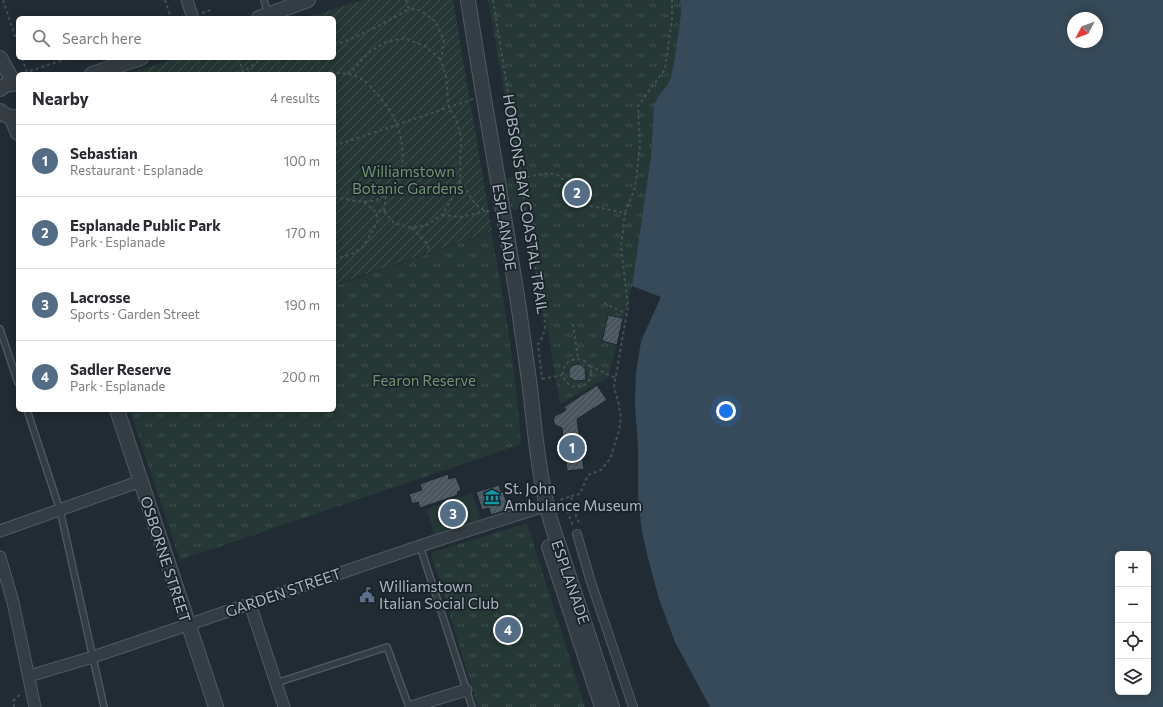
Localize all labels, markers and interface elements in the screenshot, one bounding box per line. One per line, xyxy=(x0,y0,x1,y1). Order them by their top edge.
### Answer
north arrow xyxy=(1067,12,1103,48)
search box xyxy=(16,16,336,60)
icon: search xyxy=(30,27,52,49)
text: Search here xyxy=(62,29,141,47)
text: Nearby xyxy=(32,88,89,109)
text: 4 results xyxy=(270,90,320,106)
street label: HOBSONS BAY COASTAL TRAIL xyxy=(500,93,552,316)
text: Sebastian xyxy=(70,144,138,162)
text: 1 xyxy=(42,153,48,169)
text: 100 m xyxy=(284,153,320,169)
text: Restaurant · Esplanade xyxy=(70,162,203,178)
park label: Williamstown Botanic Gardens xyxy=(352,162,464,197)
pin: 2 xyxy=(564,178,590,208)
street label: ESPLANADE xyxy=(489,182,521,272)
text: Esplanade Public Park xyxy=(70,216,221,234)
text: 2 xyxy=(41,225,49,241)
text: 170 m xyxy=(285,225,320,241)
text: Park · Esplanade xyxy=(70,234,165,250)
text: Lacrosse xyxy=(70,288,131,306)
text: 3 xyxy=(41,297,49,313)
text: 190 m xyxy=(284,297,320,313)
text: Sports · Garden Street xyxy=(70,306,200,322)
text: Sadler Reserve xyxy=(70,360,171,378)
text: 4 xyxy=(41,369,49,385)
text: 200 m xyxy=(282,369,320,385)
park label: Fearon Reserve xyxy=(372,371,476,389)
text: Park · Esplanade xyxy=(70,378,165,394)
your location xyxy=(716,401,736,421)
pin: 1 xyxy=(559,433,585,463)
place label: St. John Ambulance Museum xyxy=(504,479,642,514)
museum icon: St. John Ambulance Museum xyxy=(483,488,501,506)
street label: OSBORNE STREET xyxy=(137,494,195,625)
pin: 3 xyxy=(440,499,466,529)
street label: ESPLANADE xyxy=(548,538,594,626)
map controls xyxy=(1115,551,1151,695)
button: + xyxy=(1115,551,1151,587)
street label: GARDEN STREET xyxy=(223,564,344,620)
place label: Williamstown Italian Social Club xyxy=(379,577,499,612)
public building icon: Williamstown Italian Social Club xyxy=(358,586,376,604)
button: − xyxy=(1115,587,1151,623)
pin: 4 xyxy=(495,615,521,645)
button: locate xyxy=(1115,623,1151,659)
button: layers xyxy=(1115,659,1151,695)

